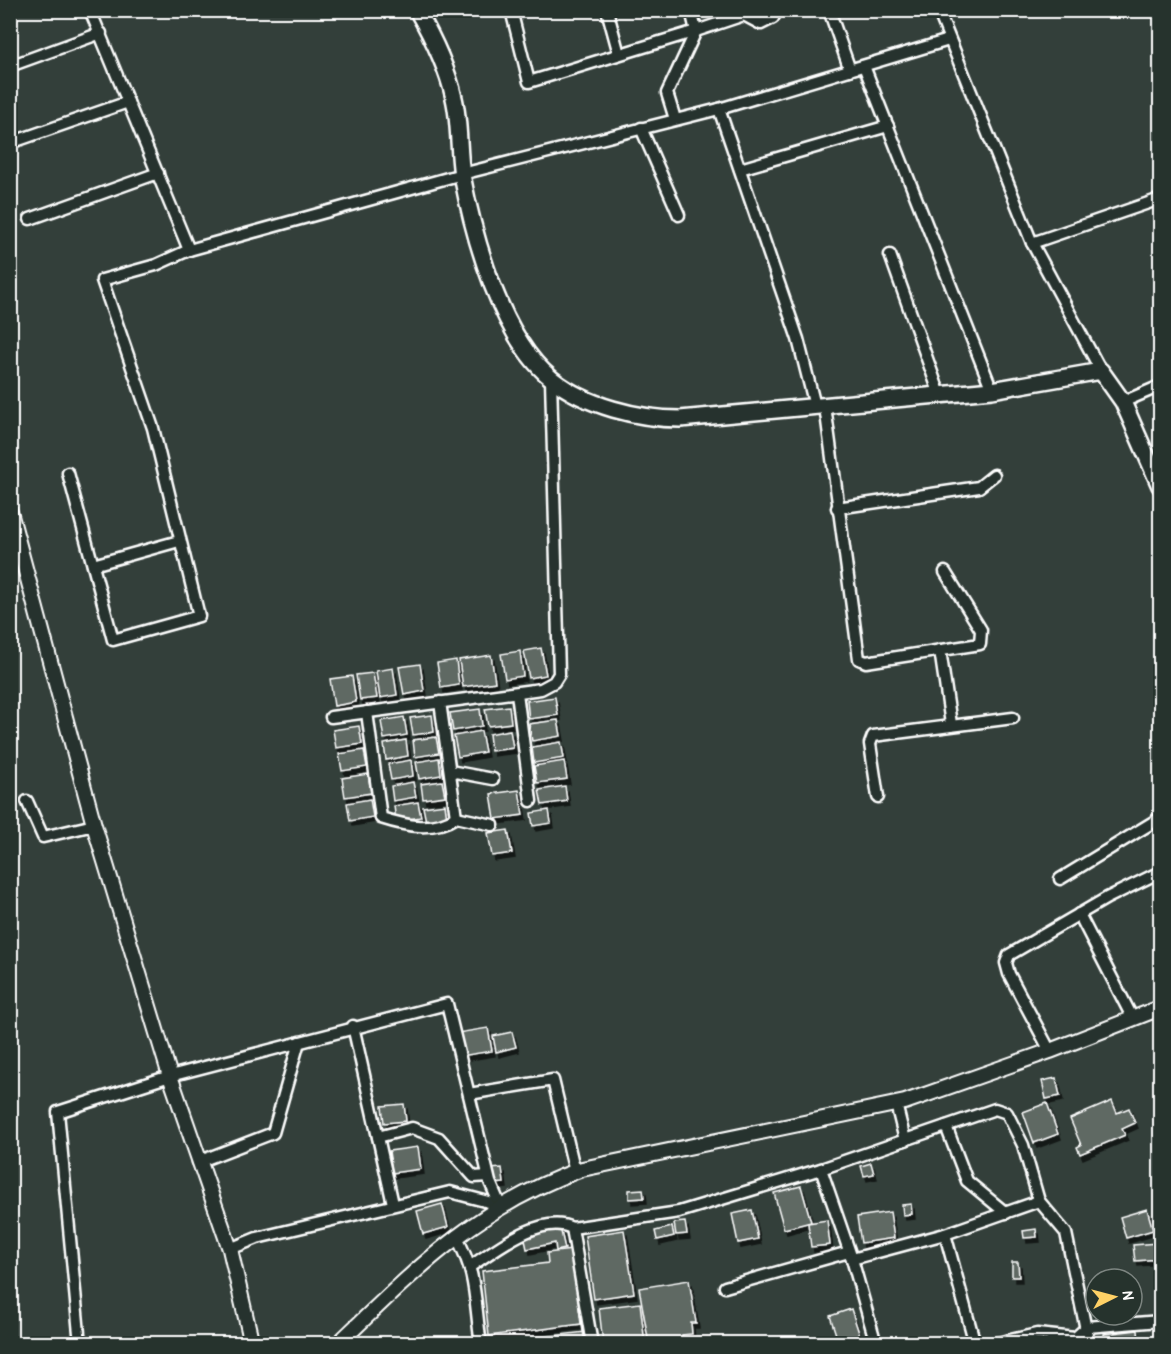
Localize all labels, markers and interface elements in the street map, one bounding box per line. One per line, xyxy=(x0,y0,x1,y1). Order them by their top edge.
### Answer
north arrow xyxy=(1084,1267,1144,1327)
text: N xyxy=(1118,1290,1140,1301)

